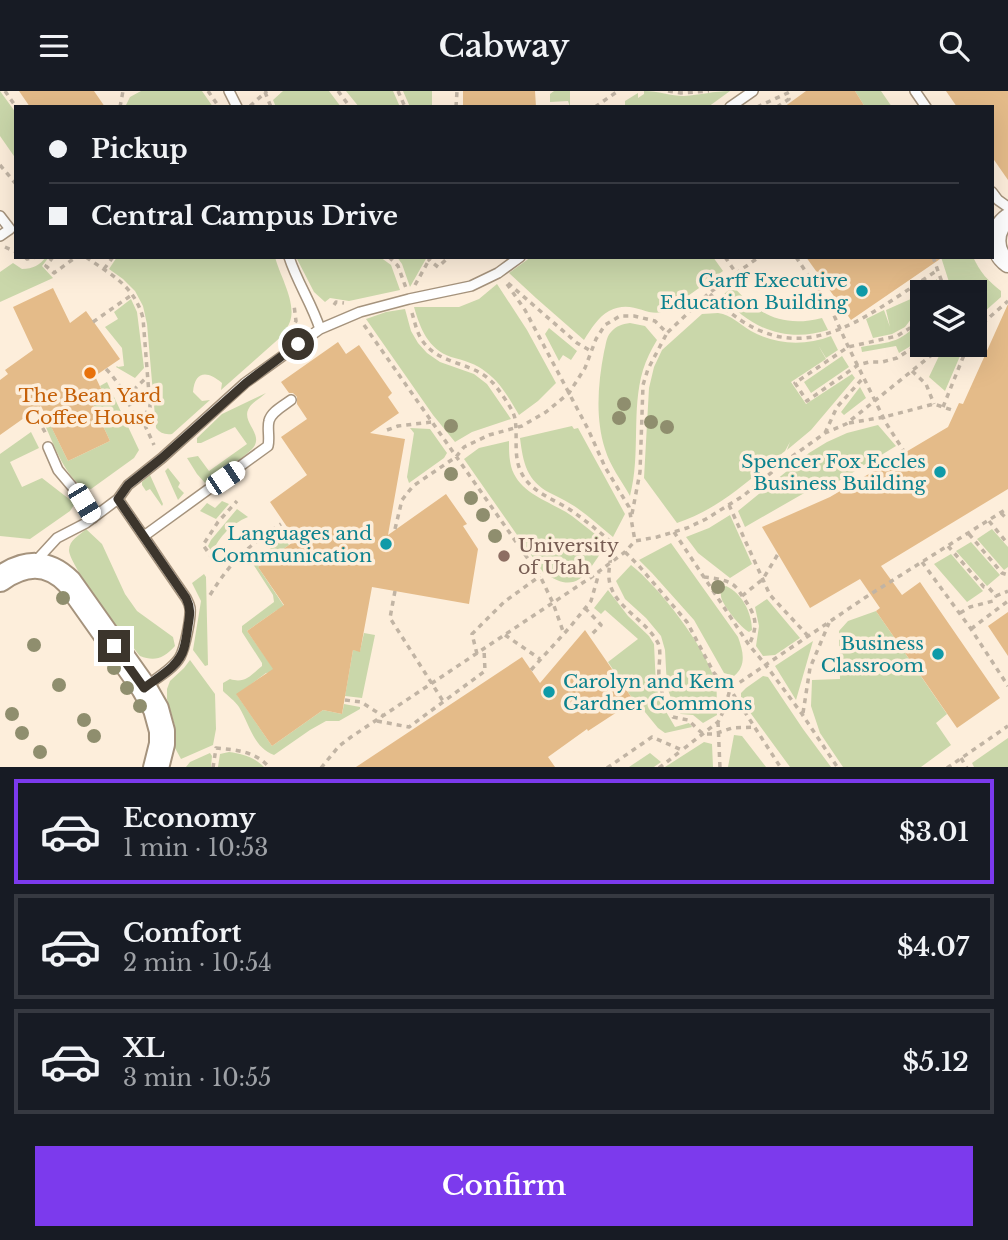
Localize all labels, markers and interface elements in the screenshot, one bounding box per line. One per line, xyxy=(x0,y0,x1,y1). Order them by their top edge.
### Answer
text: Cabway xyxy=(439,26,569,66)
icon: menu xyxy=(35,27,73,65)
icon: search xyxy=(935,27,973,65)
text: Pickup xyxy=(91,133,188,165)
text: Central Campus Drive xyxy=(91,200,398,232)
place label: Garff Executive Education Building xyxy=(660,269,849,314)
map controls xyxy=(910,280,987,357)
button: layers xyxy=(910,280,987,357)
marker: Garff Executive Education Building xyxy=(854,283,870,299)
route start xyxy=(282,328,314,360)
marker: The Bean Yard Coffee House xyxy=(82,365,98,381)
place label: The Bean Yard Coffee House xyxy=(19,384,162,429)
place label: Spencer Fox Eccles Business Building xyxy=(741,450,927,495)
car xyxy=(202,458,249,498)
marker: Spencer Fox Eccles Business Building xyxy=(932,464,948,480)
car xyxy=(65,480,104,526)
place label: Languages and Communication xyxy=(211,522,372,567)
place label: University of Utah xyxy=(518,534,619,579)
marker: Languages and Communication xyxy=(378,536,394,552)
marker: University of Utah xyxy=(496,548,512,564)
route end xyxy=(98,630,130,662)
place label: Business Classroom xyxy=(821,632,924,677)
marker: Business Classroom xyxy=(930,646,946,662)
place label: Carolyn and Kem Gardner Commons xyxy=(563,670,752,715)
marker: Carolyn and Kem Gardner Commons xyxy=(541,684,557,700)
icon: car xyxy=(39,800,102,863)
text: Economy xyxy=(123,802,256,834)
text: $3.01 xyxy=(899,816,969,848)
text: 1 min · 10:53 xyxy=(123,834,268,862)
icon: car xyxy=(39,915,102,978)
text: Comfort xyxy=(123,917,241,949)
text: $4.07 xyxy=(897,931,969,963)
text: 2 min · 10:54 xyxy=(123,949,272,977)
icon: car xyxy=(39,1030,102,1093)
text: XL xyxy=(123,1032,165,1064)
text: $5.12 xyxy=(902,1046,969,1078)
text: 3 min · 10:55 xyxy=(123,1064,271,1092)
button: Confirm xyxy=(35,1146,973,1226)

